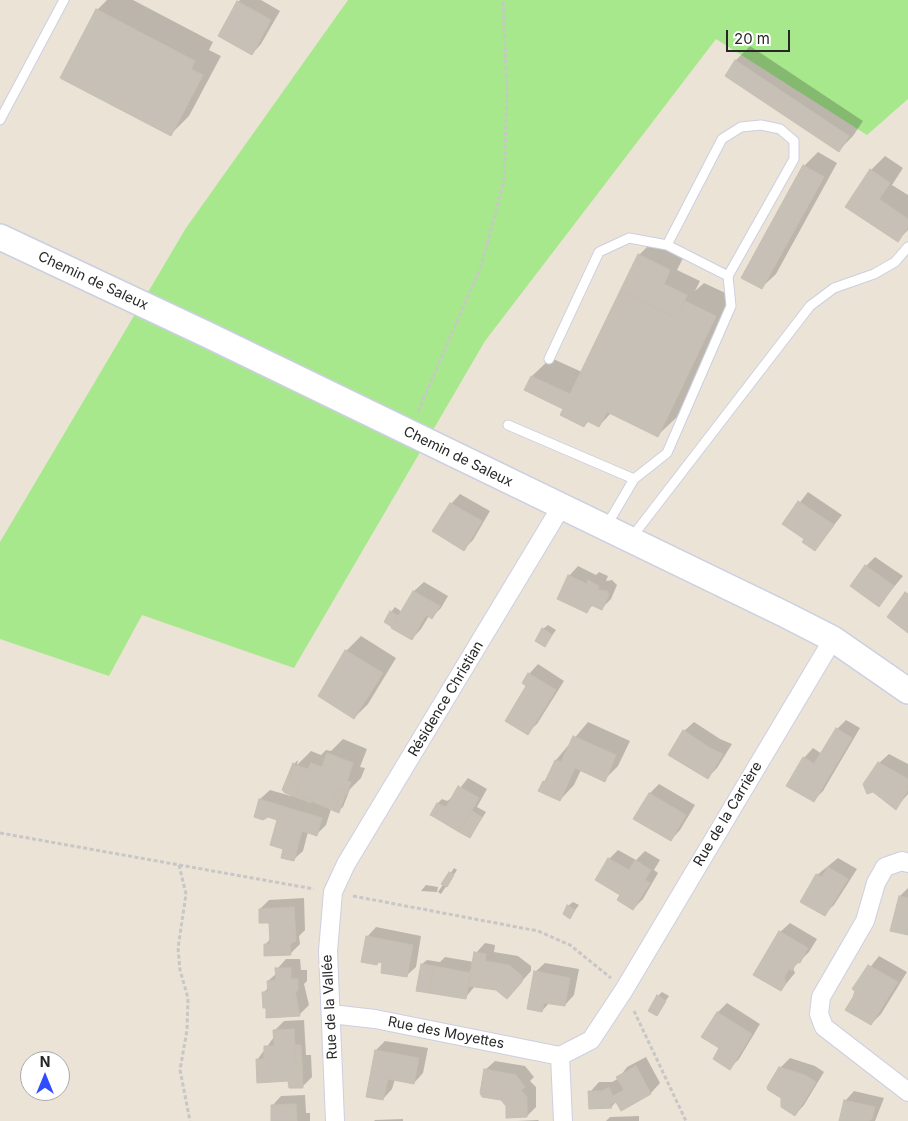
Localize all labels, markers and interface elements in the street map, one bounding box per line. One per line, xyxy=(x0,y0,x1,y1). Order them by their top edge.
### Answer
scale bar xyxy=(728,20,792,52)
text: 20 m xyxy=(734,29,770,48)
street label: Chemin de Saleux xyxy=(35,248,151,314)
street label: Chemin de Saleux xyxy=(401,423,515,491)
street label: Résidence Christian xyxy=(405,638,487,760)
street label: Rue de la Carrière xyxy=(690,759,766,869)
street label: Rue de la Vallée xyxy=(319,954,341,1060)
street label: Rue des Moyettes xyxy=(386,1013,506,1053)
north arrow xyxy=(20,1051,70,1101)
text: N xyxy=(40,1053,50,1070)

